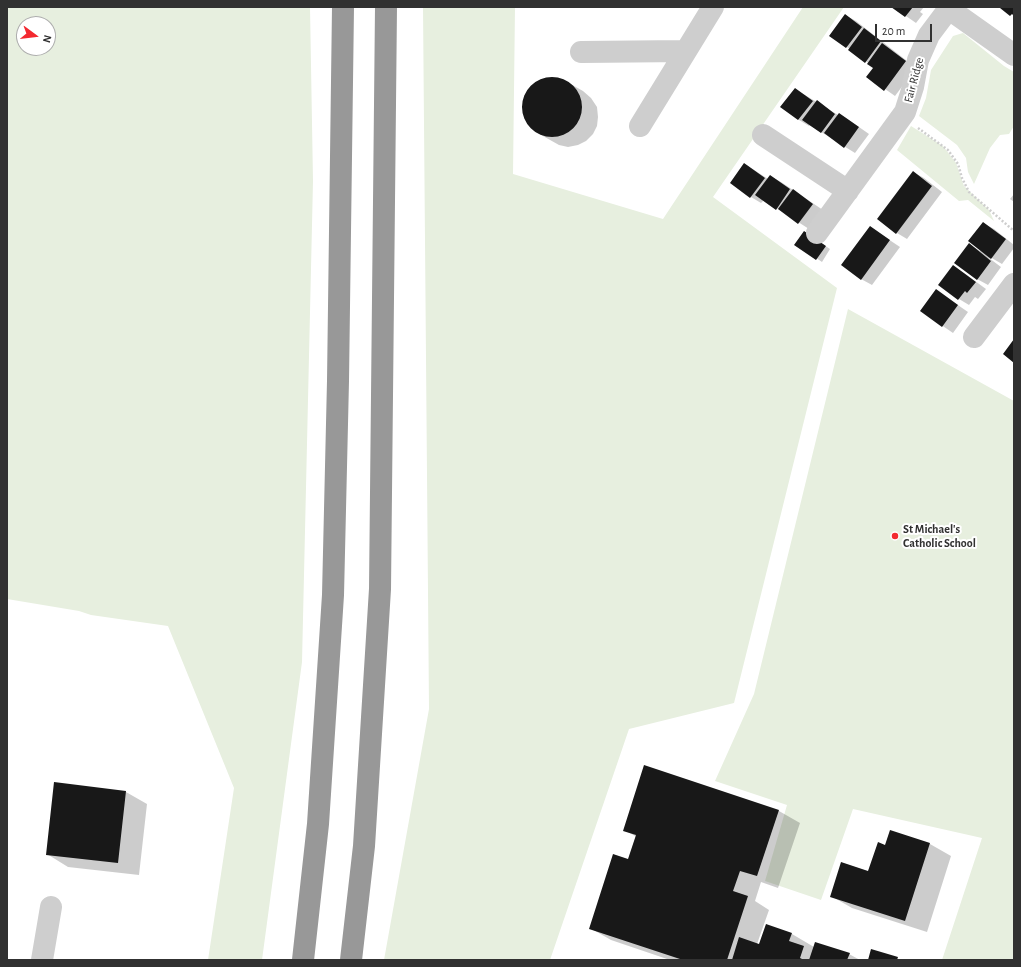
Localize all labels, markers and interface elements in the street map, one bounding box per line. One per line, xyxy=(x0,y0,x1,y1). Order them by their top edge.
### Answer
north arrow xyxy=(16,16,56,56)
scale bar xyxy=(877,16,934,42)
text: 20 m xyxy=(882,25,905,37)
text: N xyxy=(41,34,53,44)
street label: Fair Ridge xyxy=(901,56,927,104)
place label: St Michael's Catholic School xyxy=(903,522,976,550)
marker: St Michael's Catholic School xyxy=(890,531,900,541)

